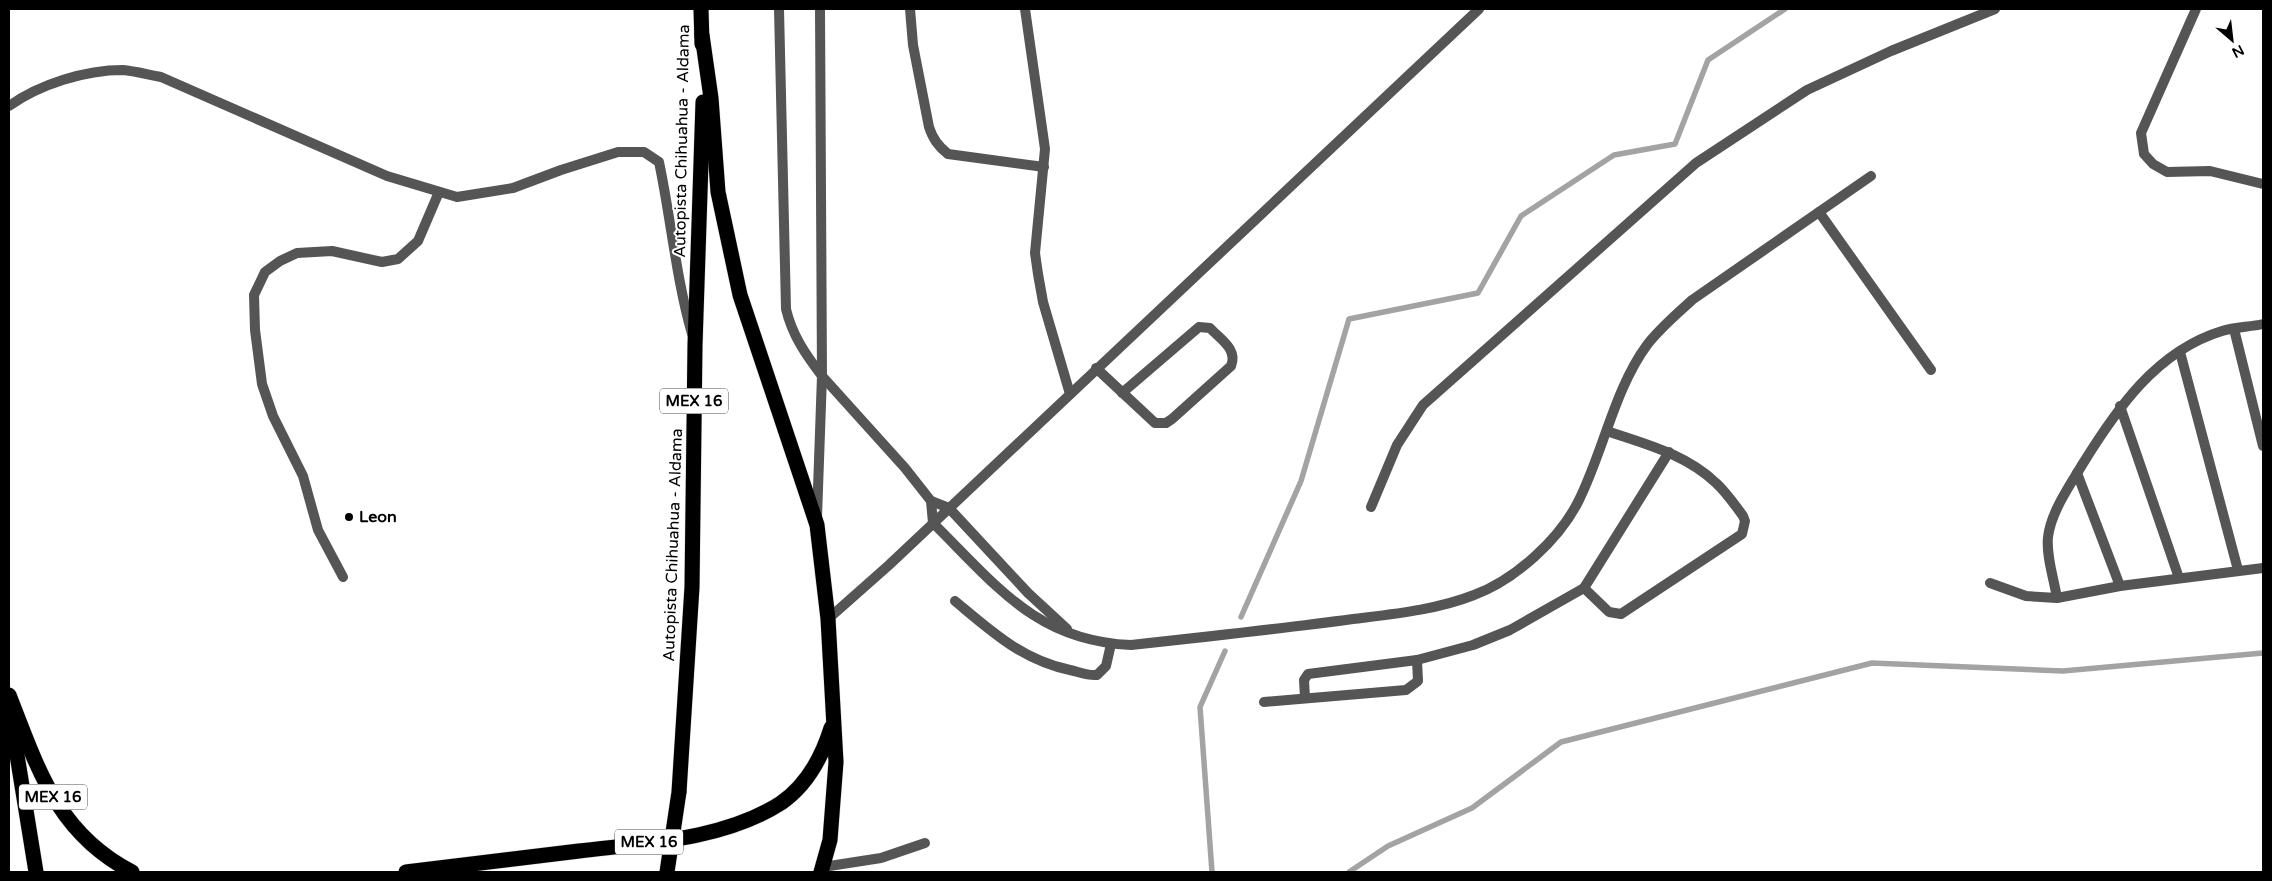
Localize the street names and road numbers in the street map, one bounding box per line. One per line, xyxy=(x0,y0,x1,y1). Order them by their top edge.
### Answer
street label: Autopista Chihuahua - Aldama xyxy=(670,24,694,258)
road number: MEX 16 xyxy=(660,388,728,414)
street label: Autopista Chihuahua - Aldama xyxy=(659,428,687,662)
road number: MEX 16 xyxy=(19,784,87,810)
road number: MEX 16 xyxy=(615,830,683,854)

